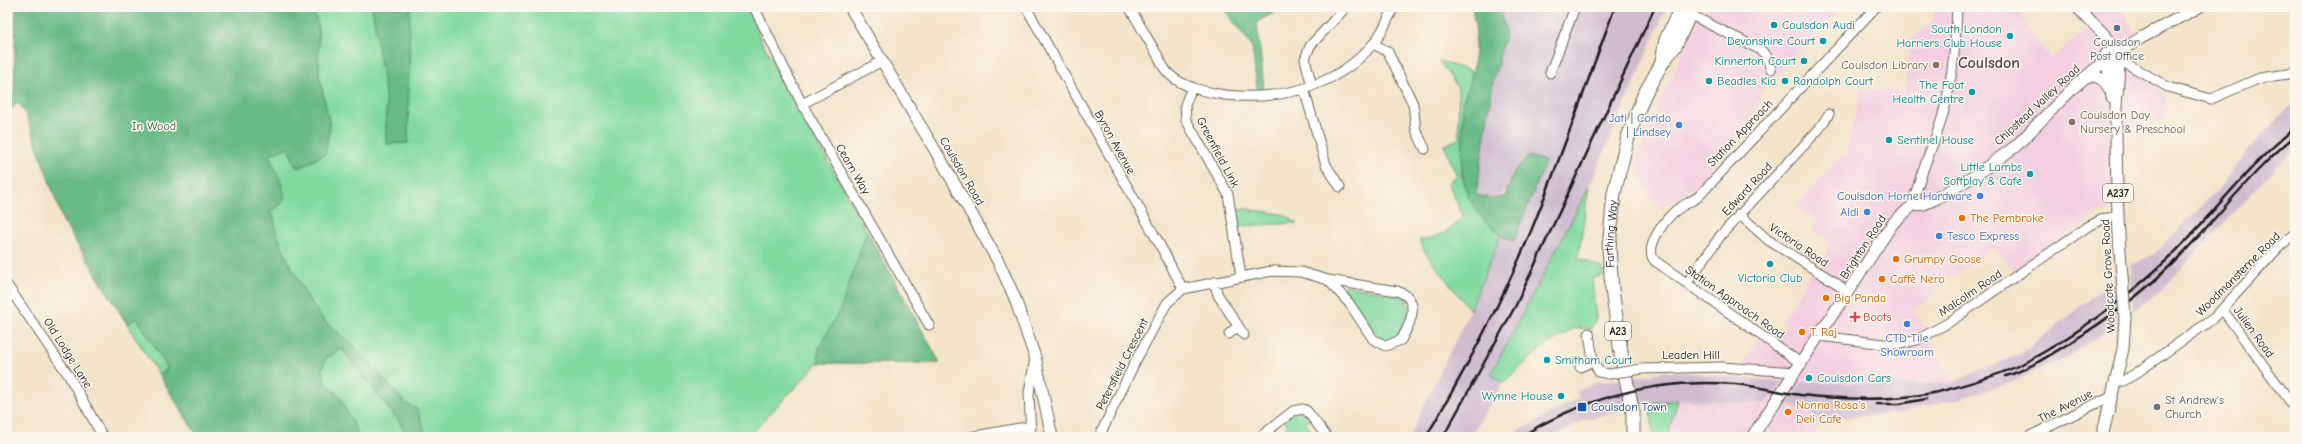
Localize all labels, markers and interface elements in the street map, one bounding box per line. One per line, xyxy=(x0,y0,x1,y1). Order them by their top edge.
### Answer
place label: Coulsdon Audi xyxy=(1782,18,1855,32)
marker: Coulsdon Audi xyxy=(1769,20,1779,30)
place label: South London Harriers Club House xyxy=(1896,22,2002,50)
marker: Coulsdon Post Office xyxy=(2112,23,2122,33)
marker: South London Harriers Club House xyxy=(2005,31,2015,41)
place label: Devonshire Court xyxy=(1727,34,1816,48)
place label: Coulsdon Post Office xyxy=(2090,35,2144,63)
marker: Devonshire Court xyxy=(1818,36,1828,46)
place label: Kinnerton Court xyxy=(1714,54,1797,68)
district label: Coulsdon xyxy=(1958,54,2020,72)
marker: Kinnerton Court xyxy=(1799,56,1809,66)
place label: Coulsdon Library xyxy=(1841,58,1929,72)
marker: Coulsdon Library xyxy=(1931,60,1941,70)
street label: Chipstead Valley Road xyxy=(1991,62,2083,148)
place label: Beadles Kia xyxy=(1717,74,1776,88)
place label: Randolph Court xyxy=(1793,74,1874,88)
marker: Beadles Kia xyxy=(1704,76,1714,86)
marker: Randolph Court xyxy=(1780,76,1790,86)
place label: The Foot Health Centre xyxy=(1893,78,1965,106)
marker: The Foot Health Centre xyxy=(1967,87,1977,97)
street label: Station Approach xyxy=(1704,96,1776,170)
street label: Byron Avenue xyxy=(1092,108,1138,176)
place label: Coulsdon Day Nursery & Preschool xyxy=(2080,108,2185,136)
place label: Jati | Corido | Lindsey xyxy=(1609,111,1672,139)
street label: Greenfield Link xyxy=(1193,114,1243,190)
marker: Coulsdon Day Nursery & Preschool xyxy=(2067,117,2077,127)
park label: In Wood xyxy=(132,119,176,133)
marker: Jati | Corido | Lindsey xyxy=(1674,120,1684,130)
place label: Sentinel House xyxy=(1897,133,1974,147)
street label: Coulsdon Road xyxy=(937,134,987,208)
marker: Sentinel House xyxy=(1884,135,1894,145)
street label: Cearn Way xyxy=(833,141,873,197)
street label: Edward Road xyxy=(1719,160,1775,218)
place label: Little Lambs Softplay & Cafe xyxy=(1943,160,2022,188)
marker: Little Lambs Softplay & Cafe xyxy=(2025,169,2035,179)
road number: A237 xyxy=(2103,184,2133,202)
place label: Coulsdon Home Hardware xyxy=(1837,189,1972,203)
marker: Coulsdon Home Hardware xyxy=(1975,191,1985,201)
street label: Farthing Way xyxy=(1602,199,1620,268)
place label: Aldi xyxy=(1840,205,1859,219)
marker: Aldi xyxy=(1862,207,1872,217)
place label: The Pembroke xyxy=(1970,211,2044,225)
street label: Brighton Road xyxy=(1837,212,1889,282)
marker: The Pembroke xyxy=(1957,213,1967,223)
street label: Woodcote Grove Road xyxy=(2098,219,2118,333)
street label: Victoria Road xyxy=(1767,220,1831,270)
place label: Tesco Express xyxy=(1947,229,2019,243)
street label: Woodmansterne Road xyxy=(2193,229,2283,319)
marker: Tesco Express xyxy=(1934,231,1944,241)
place label: Grumpy Goose xyxy=(1904,252,1981,266)
marker: Grumpy Goose xyxy=(1891,254,1901,264)
marker: Victoria Club xyxy=(1765,259,1775,269)
street label: Station Approach Road xyxy=(1683,262,1787,342)
street label: Malcolm Road xyxy=(1936,267,2004,319)
place label: Victoria Club xyxy=(1738,271,1802,285)
place label: Caffè Nero xyxy=(1890,272,1945,286)
marker: Caffè Nero xyxy=(1877,274,1887,284)
place label: Big Panda xyxy=(1834,291,1886,305)
marker: Big Panda xyxy=(1821,293,1831,303)
street label: Julien Road xyxy=(2231,304,2277,360)
place label: Boots xyxy=(1863,310,1891,324)
marker: Boots xyxy=(1850,312,1860,322)
street label: Old Lodge Lane xyxy=(41,315,95,391)
street label: Petersfield Crescent xyxy=(1093,315,1151,412)
marker: CTD Tile Showroom xyxy=(1902,319,1912,329)
road number: A23 xyxy=(1605,322,1631,340)
place label: T. Raj xyxy=(1810,325,1837,339)
marker: T. Raj xyxy=(1797,327,1807,337)
place label: CTD Tile Showroom xyxy=(1880,331,1934,359)
street label: Leaden Hill xyxy=(1662,348,1720,362)
place label: Smitham Court xyxy=(1555,353,1633,367)
marker: Smitham Court xyxy=(1542,355,1552,365)
place label: Coulsdon Cars xyxy=(1817,371,1891,385)
marker: Coulsdon Cars xyxy=(1804,373,1814,383)
street label: The Avenue xyxy=(2035,386,2095,426)
place label: Wynne House xyxy=(1482,389,1553,403)
marker: Wynne House xyxy=(1556,391,1566,401)
place label: St Andrew's Church xyxy=(2165,393,2224,421)
place label: Nonna Rosa's Deli Cafe xyxy=(1796,398,1865,426)
place label: Coulsdon Town xyxy=(1591,400,1667,414)
marker: Coulsdon Town xyxy=(1576,401,1588,413)
marker: St Andrew's Church xyxy=(2152,402,2162,412)
marker: Nonna Rosa's Deli Cafe xyxy=(1783,407,1793,417)

